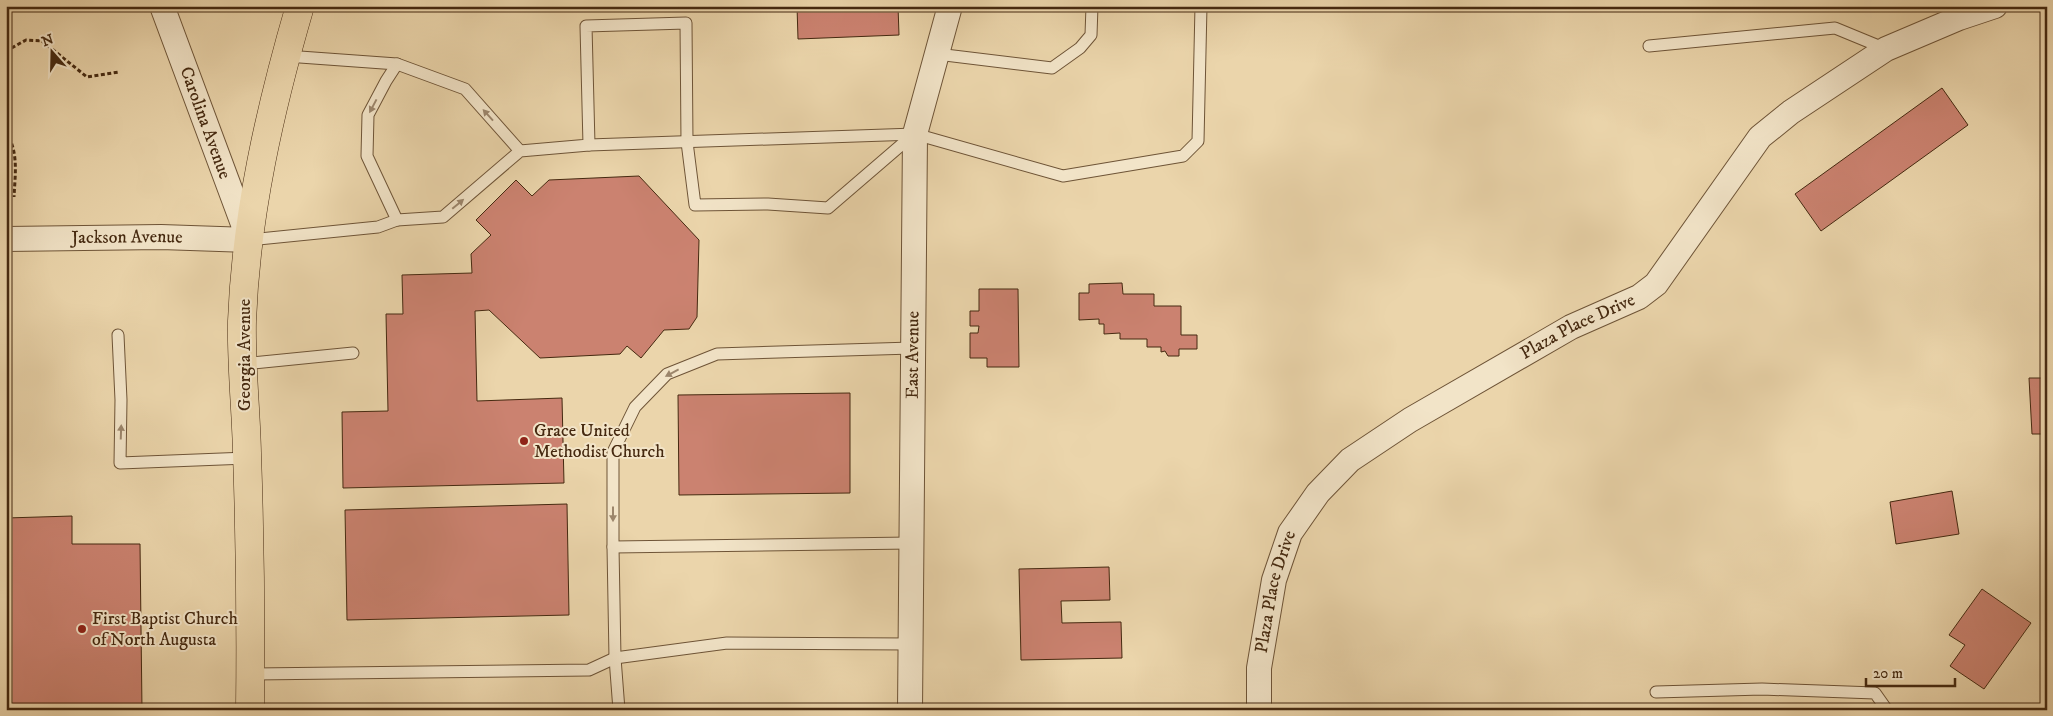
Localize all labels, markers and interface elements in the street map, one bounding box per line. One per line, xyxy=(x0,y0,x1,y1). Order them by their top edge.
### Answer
north arrow xyxy=(28,28,78,78)
text: N xyxy=(39,30,57,51)
street label: Carolina Avenue xyxy=(175,64,235,182)
one-way arrow xyxy=(369,99,377,113)
one-way arrow xyxy=(482,110,494,122)
one-way arrow xyxy=(452,199,465,210)
street label: Jackson Avenue xyxy=(69,226,183,249)
street label: Plaza Place Drive xyxy=(1517,289,1639,365)
street label: Georgia Avenue xyxy=(234,299,256,411)
street label: East Avenue xyxy=(902,311,924,399)
one-way arrow xyxy=(665,369,679,377)
place label: Grace United Methodist Church xyxy=(534,420,665,463)
one-way arrow xyxy=(117,424,125,440)
marker: Grace United Methodist Church xyxy=(518,435,530,447)
one-way arrow xyxy=(609,506,617,522)
street label: Plaza Place Drive xyxy=(1251,528,1301,655)
place label: First Baptist Church of North Augusta xyxy=(92,608,239,651)
marker: First Baptist Church of North Augusta xyxy=(76,623,88,635)
scale bar xyxy=(1866,656,1954,688)
text: 20 m xyxy=(1873,664,1903,683)

